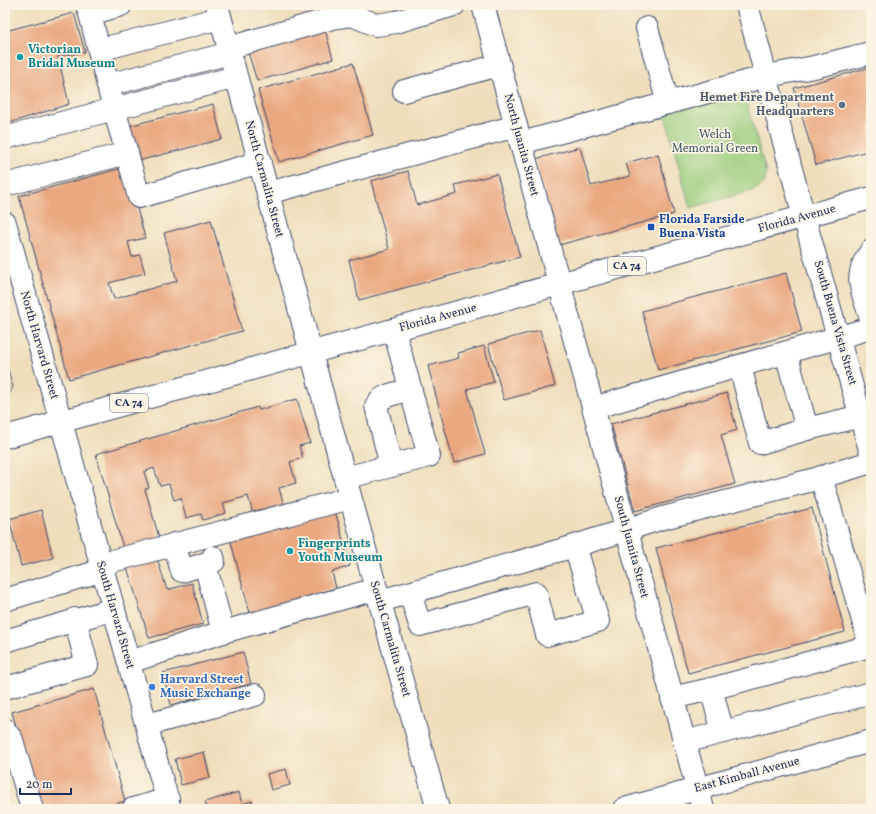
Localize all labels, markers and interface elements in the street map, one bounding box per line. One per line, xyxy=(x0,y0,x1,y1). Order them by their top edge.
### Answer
place label: Victorian Bridal Museum xyxy=(28,42,116,72)
marker: Victorian Bridal Museum xyxy=(15,52,25,62)
place label: Hemet Fire Department Headquarters xyxy=(700,90,834,120)
street label: North Juanita Street xyxy=(500,92,542,198)
marker: Hemet Fire Department Headquarters xyxy=(837,100,847,110)
street label: North Carmalita Street xyxy=(241,119,287,239)
park label: Welch Memorial Green xyxy=(672,127,758,157)
street label: Florida Avenue xyxy=(756,201,838,237)
place label: Florida Farside Buena Vista xyxy=(659,212,745,242)
marker: Florida Farside Buena Vista xyxy=(646,222,656,232)
road number: CA 74 xyxy=(608,257,646,275)
street label: South Buena Vista Street xyxy=(810,259,860,387)
street label: North Harvard Street xyxy=(16,289,62,401)
street label: Florida Avenue xyxy=(397,300,479,336)
road number: CA 74 xyxy=(110,394,148,412)
street label: South Juanita Street xyxy=(610,494,652,600)
place label: Fingerprints Youth Museum xyxy=(298,536,383,566)
marker: Fingerprints Youth Museum xyxy=(285,546,295,556)
street label: South Harvard Street xyxy=(92,559,138,671)
street label: South Carmalita Street xyxy=(366,579,414,699)
place label: Harvard Street Music Exchange xyxy=(160,672,251,702)
marker: Harvard Street Music Exchange xyxy=(147,682,157,692)
street label: East Kimball Avenue xyxy=(692,753,802,797)
scale bar xyxy=(20,770,71,796)
text: 20 m xyxy=(26,777,53,793)

